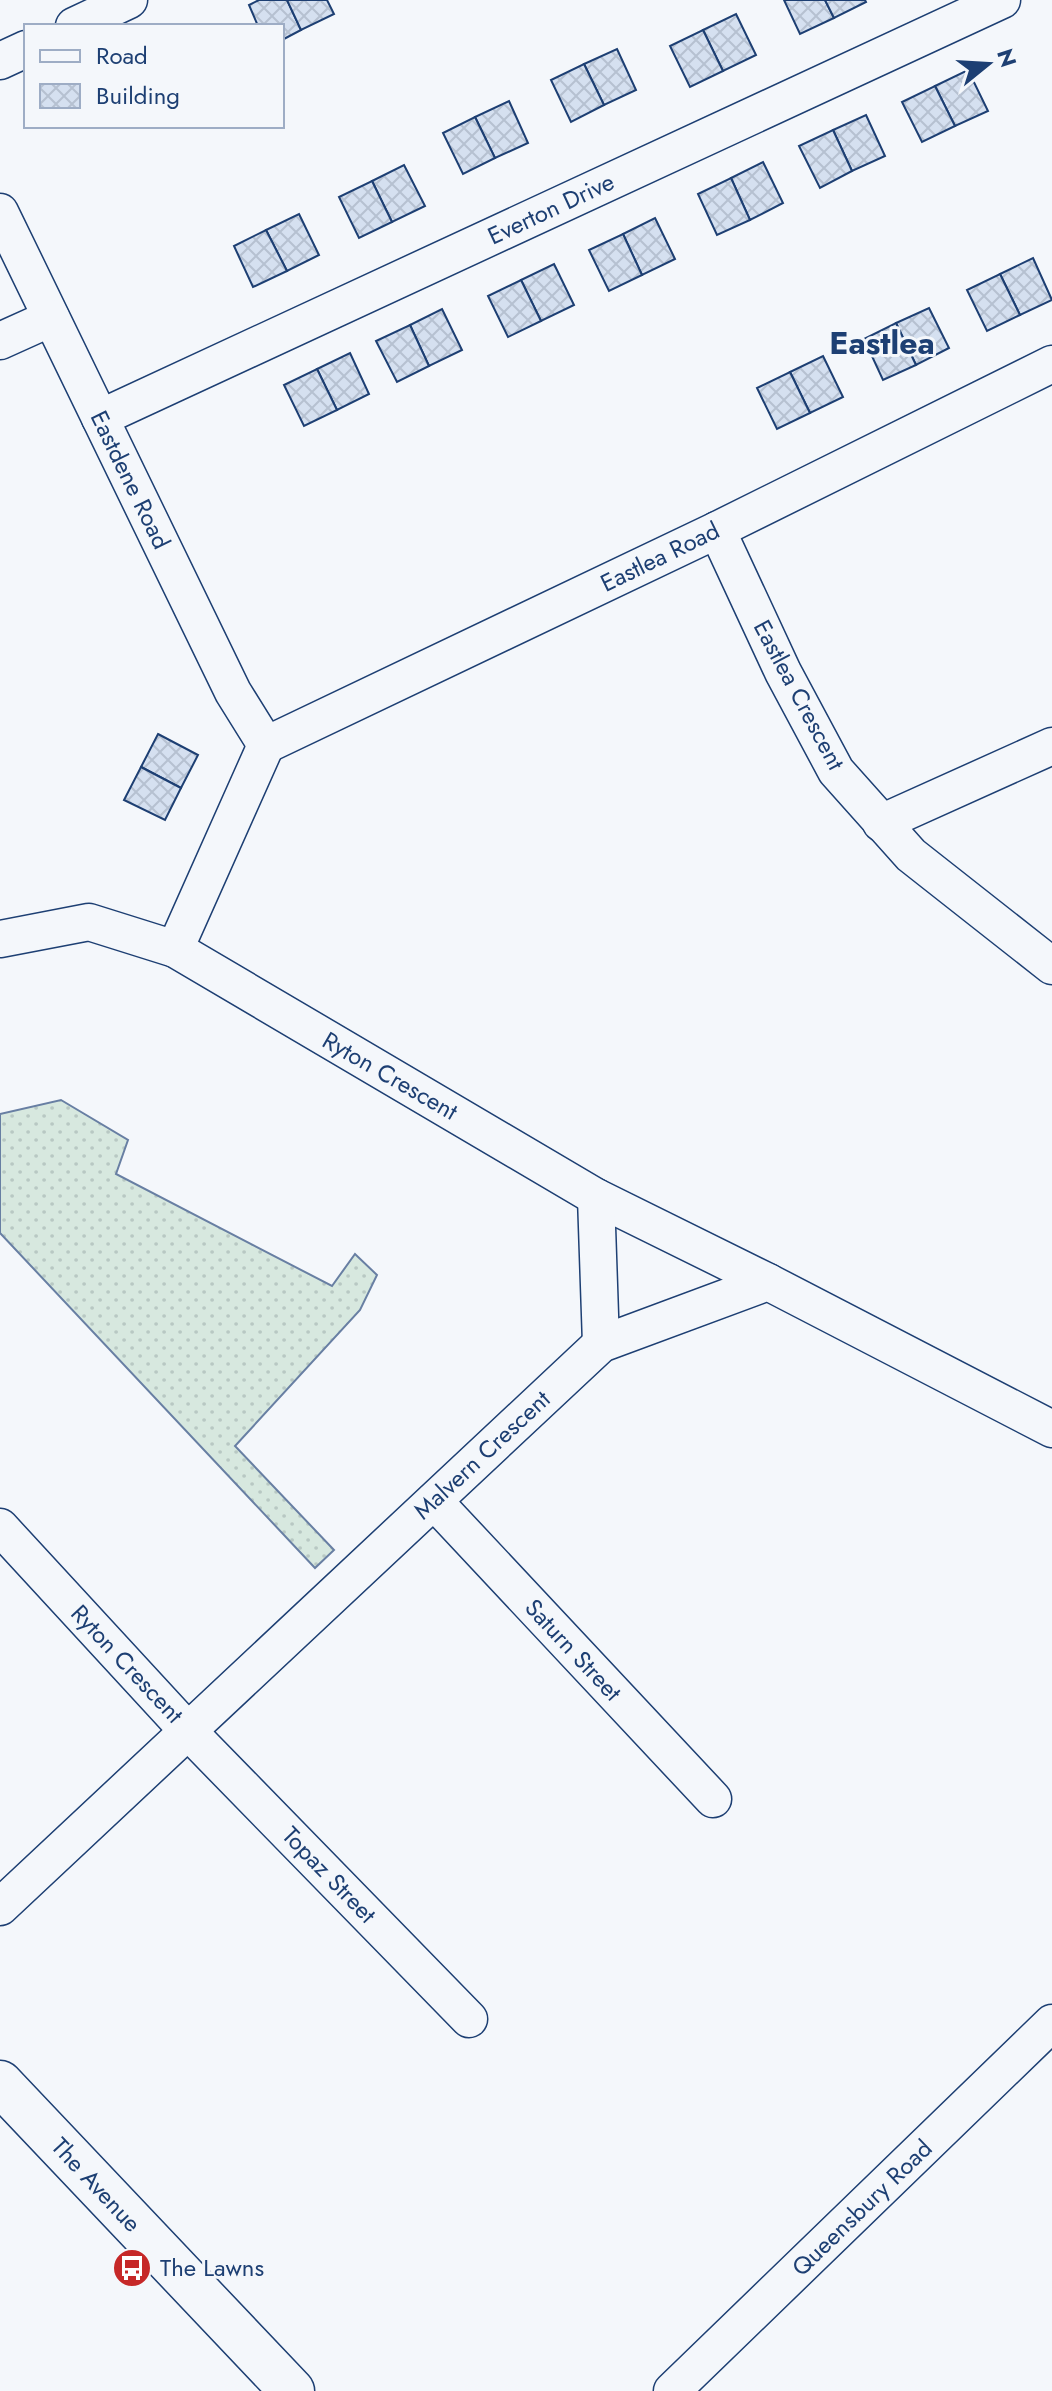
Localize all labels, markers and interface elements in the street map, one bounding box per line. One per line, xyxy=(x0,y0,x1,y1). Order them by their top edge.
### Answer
legend xyxy=(24,24,284,128)
north arrow xyxy=(948,24,1028,104)
text: Road xyxy=(96,38,148,73)
text: N xyxy=(989,45,1025,71)
text: Building xyxy=(96,78,180,113)
street label: Everton Drive xyxy=(482,164,620,253)
district label: Eastlea xyxy=(829,320,935,366)
street label: Eastdene Road xyxy=(82,405,179,555)
street label: Eastlea Road xyxy=(594,513,725,600)
street label: Eastlea Crescent xyxy=(745,614,854,776)
street label: Ryton Crescent xyxy=(316,1023,465,1129)
street label: Malvern Crescent xyxy=(405,1382,558,1527)
street label: Saturn Street xyxy=(517,1591,630,1709)
street label: Ryton Crescent xyxy=(63,1596,192,1731)
street label: Topaz Street xyxy=(274,1818,385,1931)
street label: The Avenue xyxy=(43,2130,149,2240)
street label: Queensbury Road xyxy=(784,2131,940,2284)
bus stop icon: The Lawns xyxy=(111,2247,153,2289)
place label: The Lawns xyxy=(160,2250,264,2285)

